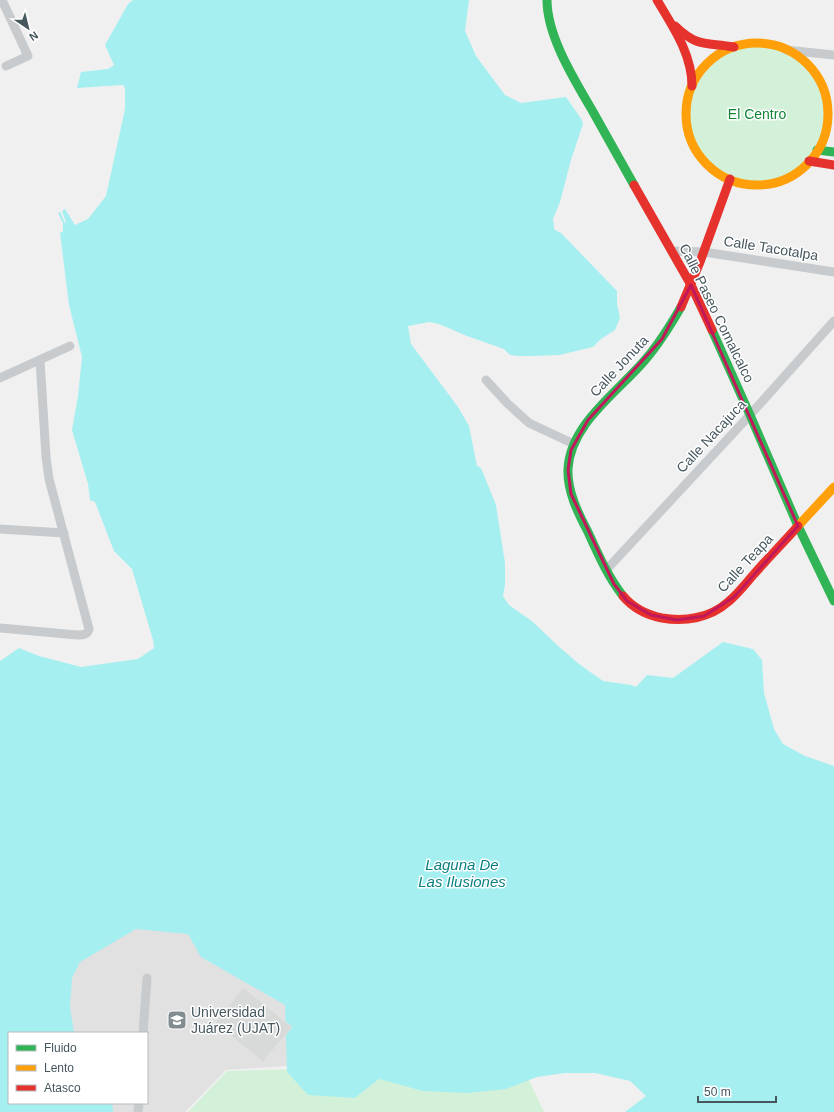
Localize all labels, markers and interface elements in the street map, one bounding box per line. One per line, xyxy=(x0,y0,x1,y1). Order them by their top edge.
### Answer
north arrow xyxy=(8,8,48,48)
text: N xyxy=(27,29,40,43)
park label: El Centro xyxy=(728,106,786,122)
street label: Calle Tacotalpa xyxy=(723,233,820,263)
street label: Calle Paseo Comalcalco xyxy=(676,241,758,385)
street label: Calle Jonuta xyxy=(587,332,652,400)
street label: Calle Nacajuca xyxy=(673,396,749,476)
street label: Calle Teapa xyxy=(714,530,776,595)
water label: Laguna De Las Ilusiones xyxy=(418,856,506,890)
place label: Universidad Juárez (UJAT) xyxy=(191,1004,280,1036)
school or university icon: Universidad Juárez (UJAT) xyxy=(166,1009,188,1031)
legend xyxy=(8,1032,148,1104)
text: Fluido xyxy=(44,1041,77,1055)
text: Lento xyxy=(44,1061,74,1075)
scale bar xyxy=(698,1078,776,1104)
text: Atasco xyxy=(44,1081,81,1095)
text: 50 m xyxy=(704,1085,731,1099)

